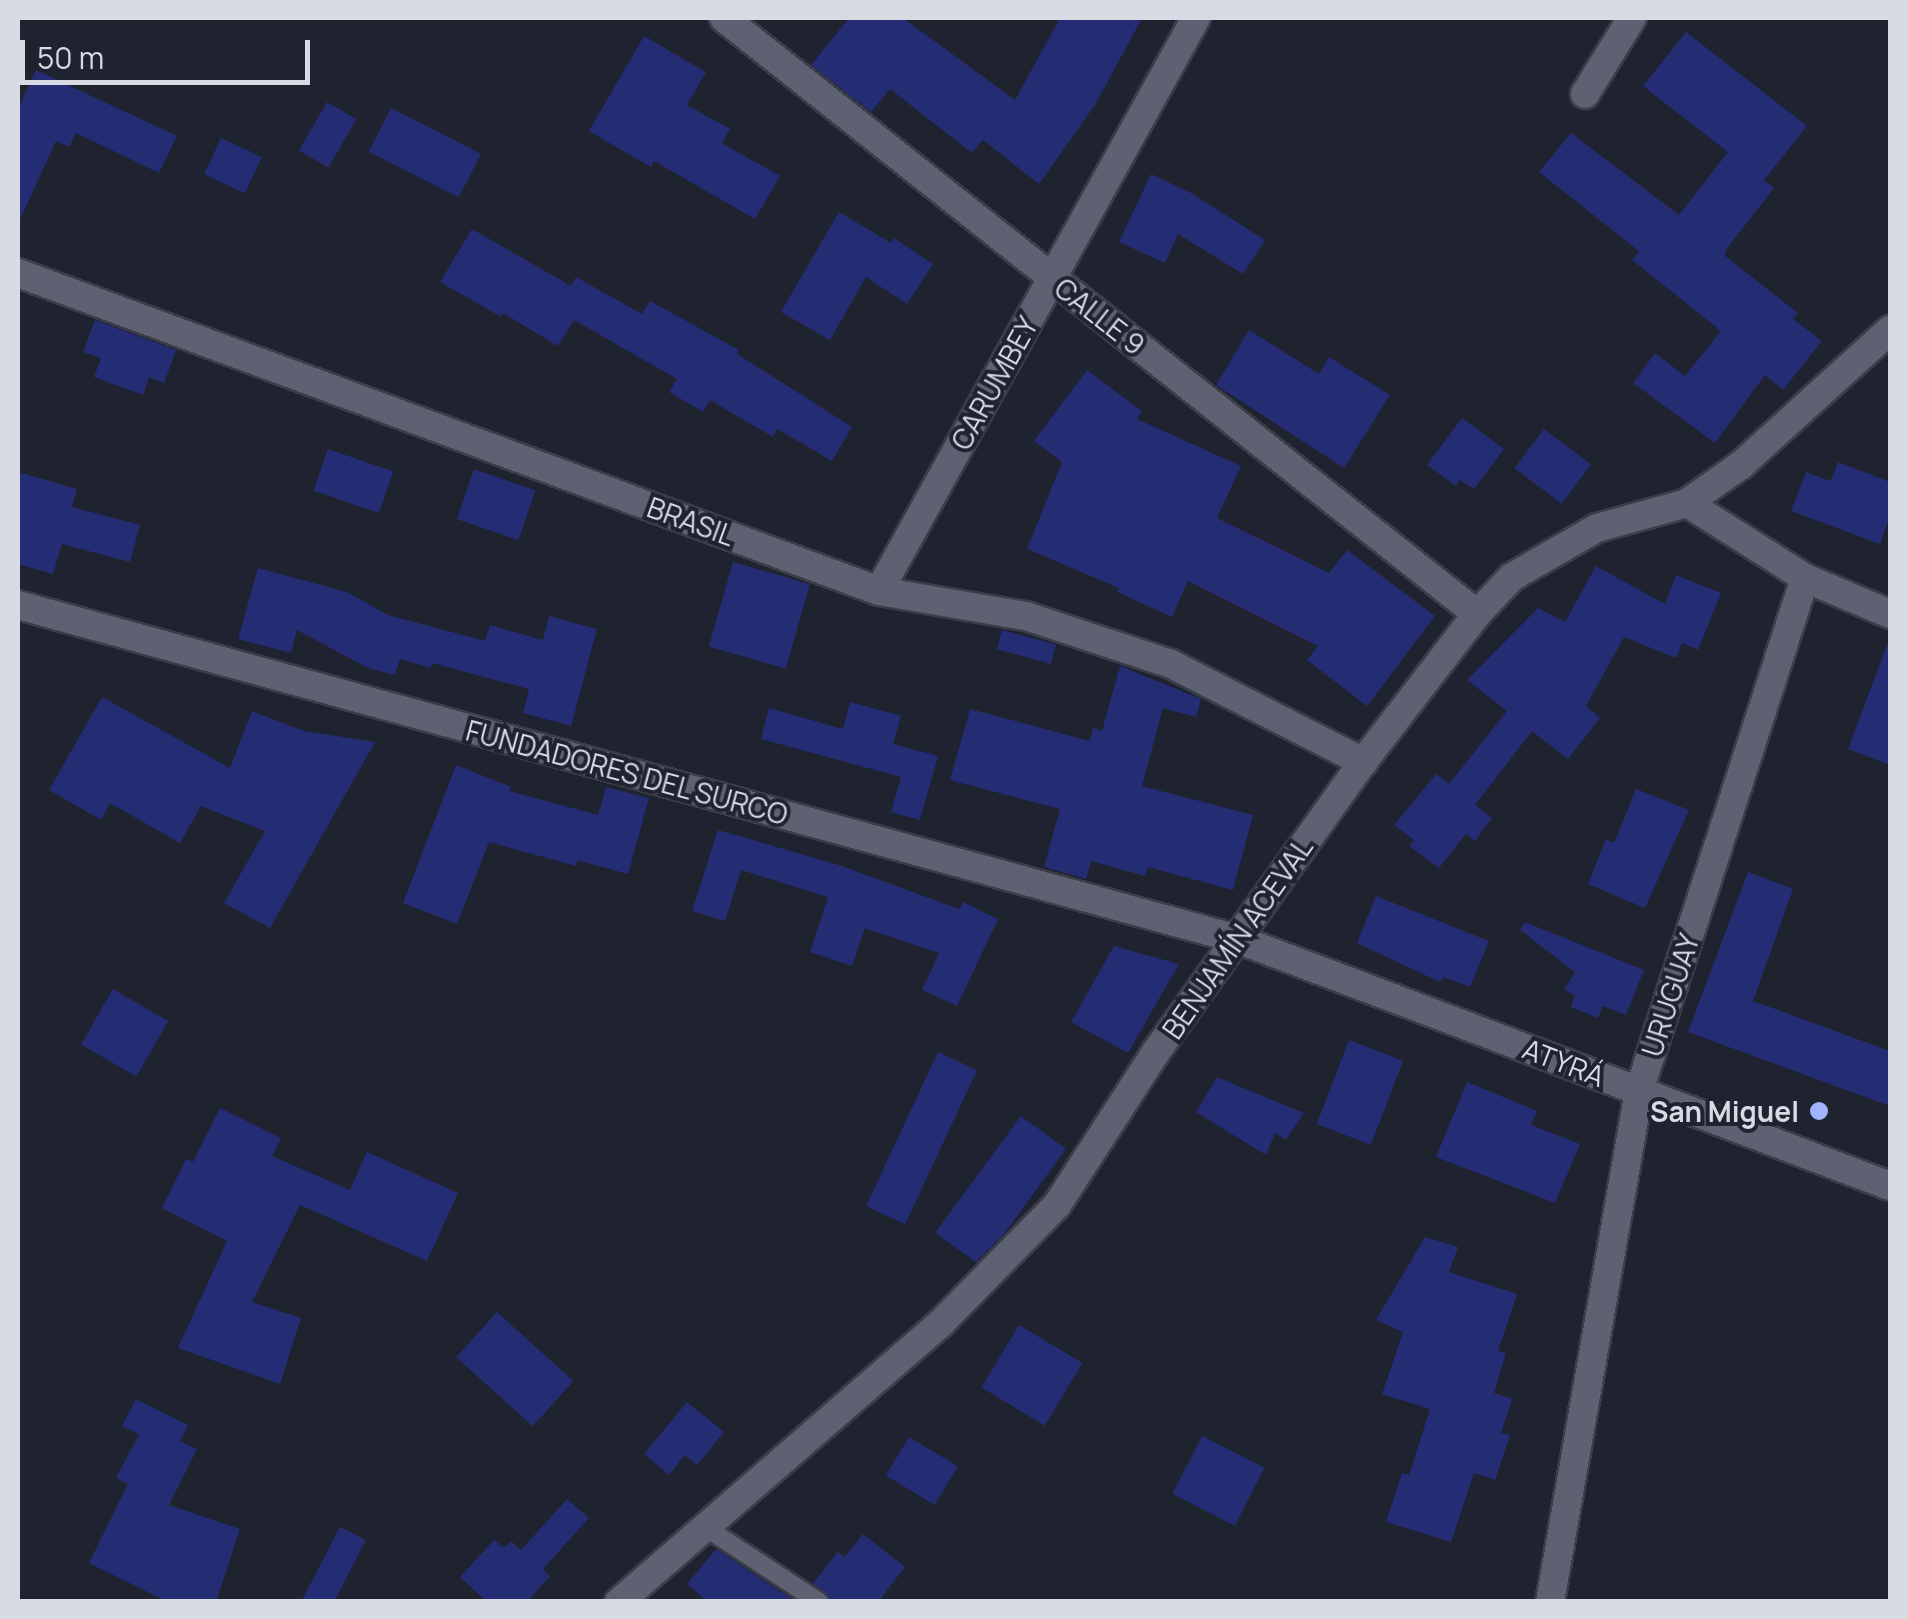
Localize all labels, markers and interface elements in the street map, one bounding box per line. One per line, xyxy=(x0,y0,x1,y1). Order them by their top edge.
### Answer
scale bar xyxy=(25,20,315,82)
text: 50 m xyxy=(37,37,104,78)
street label: CALLE 9 xyxy=(1048,271,1152,361)
street label: CARUMBEY xyxy=(944,311,1044,455)
street label: BRASIL xyxy=(643,490,739,552)
street label: FUNDADORES DEL SURCO xyxy=(462,713,792,831)
street label: BENJAMÍN ACEVAL xyxy=(1155,831,1319,1045)
street label: URUGUAY xyxy=(1634,929,1706,1061)
street label: ATYRÁ xyxy=(1519,1031,1609,1093)
place label: San Miguel xyxy=(1650,1094,1799,1128)
marker: San Miguel xyxy=(1808,1100,1830,1122)

